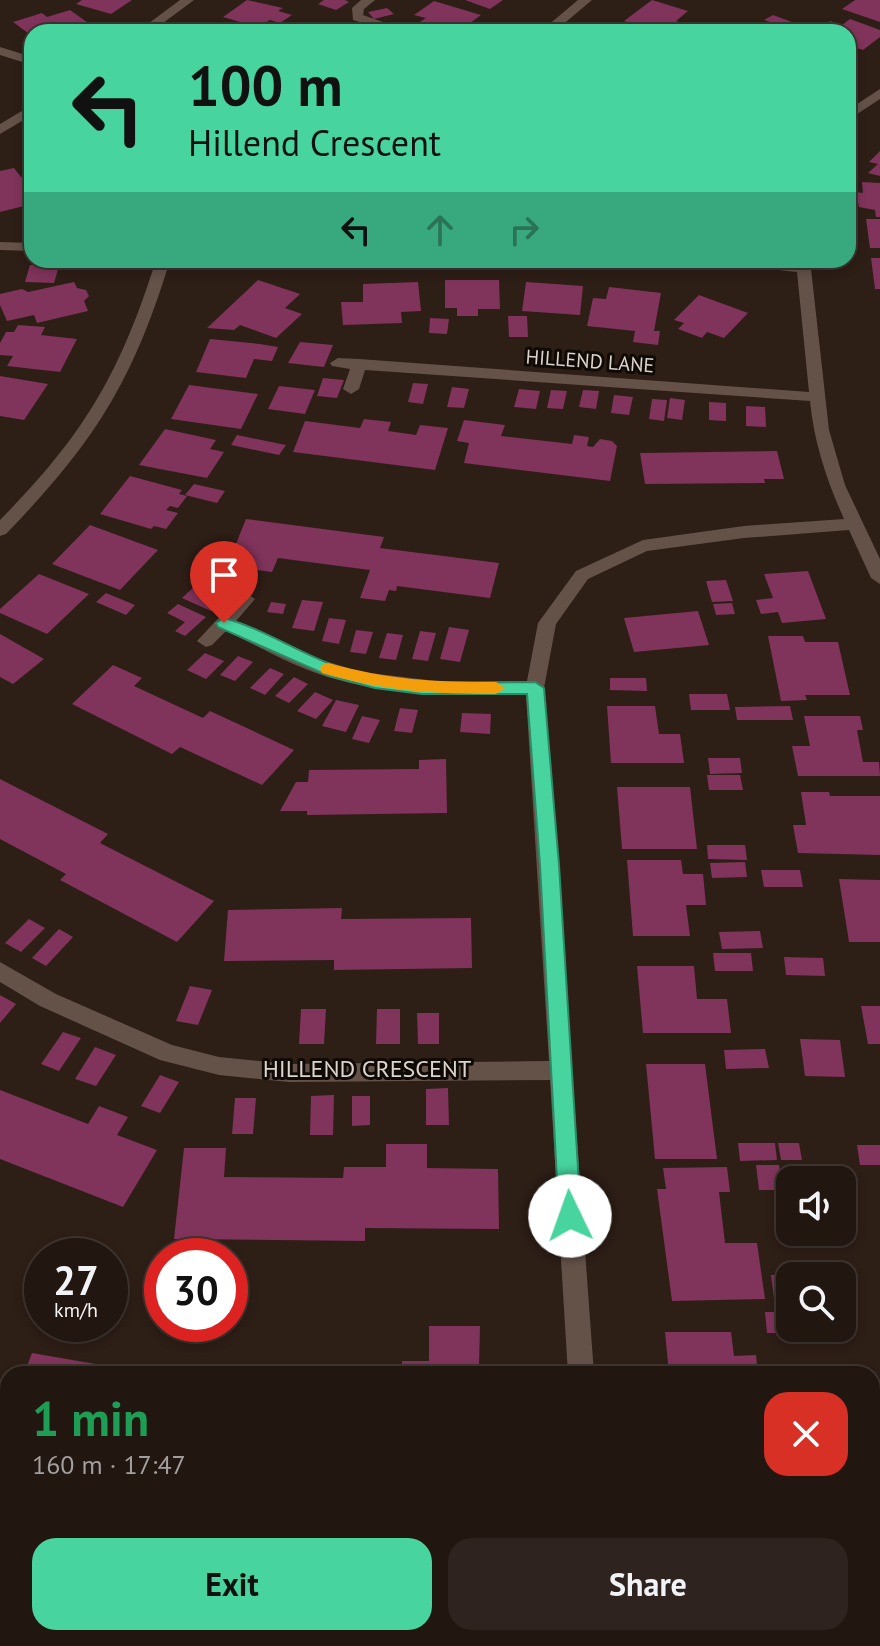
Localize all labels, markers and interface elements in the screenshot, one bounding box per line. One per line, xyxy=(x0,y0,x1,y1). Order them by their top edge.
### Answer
text: 100 m xyxy=(188,49,343,121)
icon: left xyxy=(56,56,160,160)
text: Hillend Crescent xyxy=(188,119,441,166)
icon: left xyxy=(334,208,378,252)
icon: ahead xyxy=(418,208,462,252)
icon: right xyxy=(502,208,546,252)
street label: HILLEND LANE xyxy=(525,344,655,378)
pin xyxy=(190,541,258,623)
icon: arrive xyxy=(202,553,246,597)
street label: HILLEND CRESCENT xyxy=(263,1053,471,1084)
map controls xyxy=(776,1166,856,1342)
button: sound xyxy=(776,1166,856,1246)
position arrow xyxy=(528,1174,612,1258)
speed limit sign: 30 xyxy=(144,1238,248,1342)
text: 27 xyxy=(53,1254,99,1306)
button: search xyxy=(776,1262,856,1342)
text: km/h xyxy=(54,1297,98,1323)
text: 1 min xyxy=(32,1387,149,1449)
button: close xyxy=(764,1392,848,1476)
text: 160 m · 17:47 xyxy=(32,1448,186,1481)
button: Exit xyxy=(32,1538,432,1630)
button: Share xyxy=(448,1538,848,1630)

